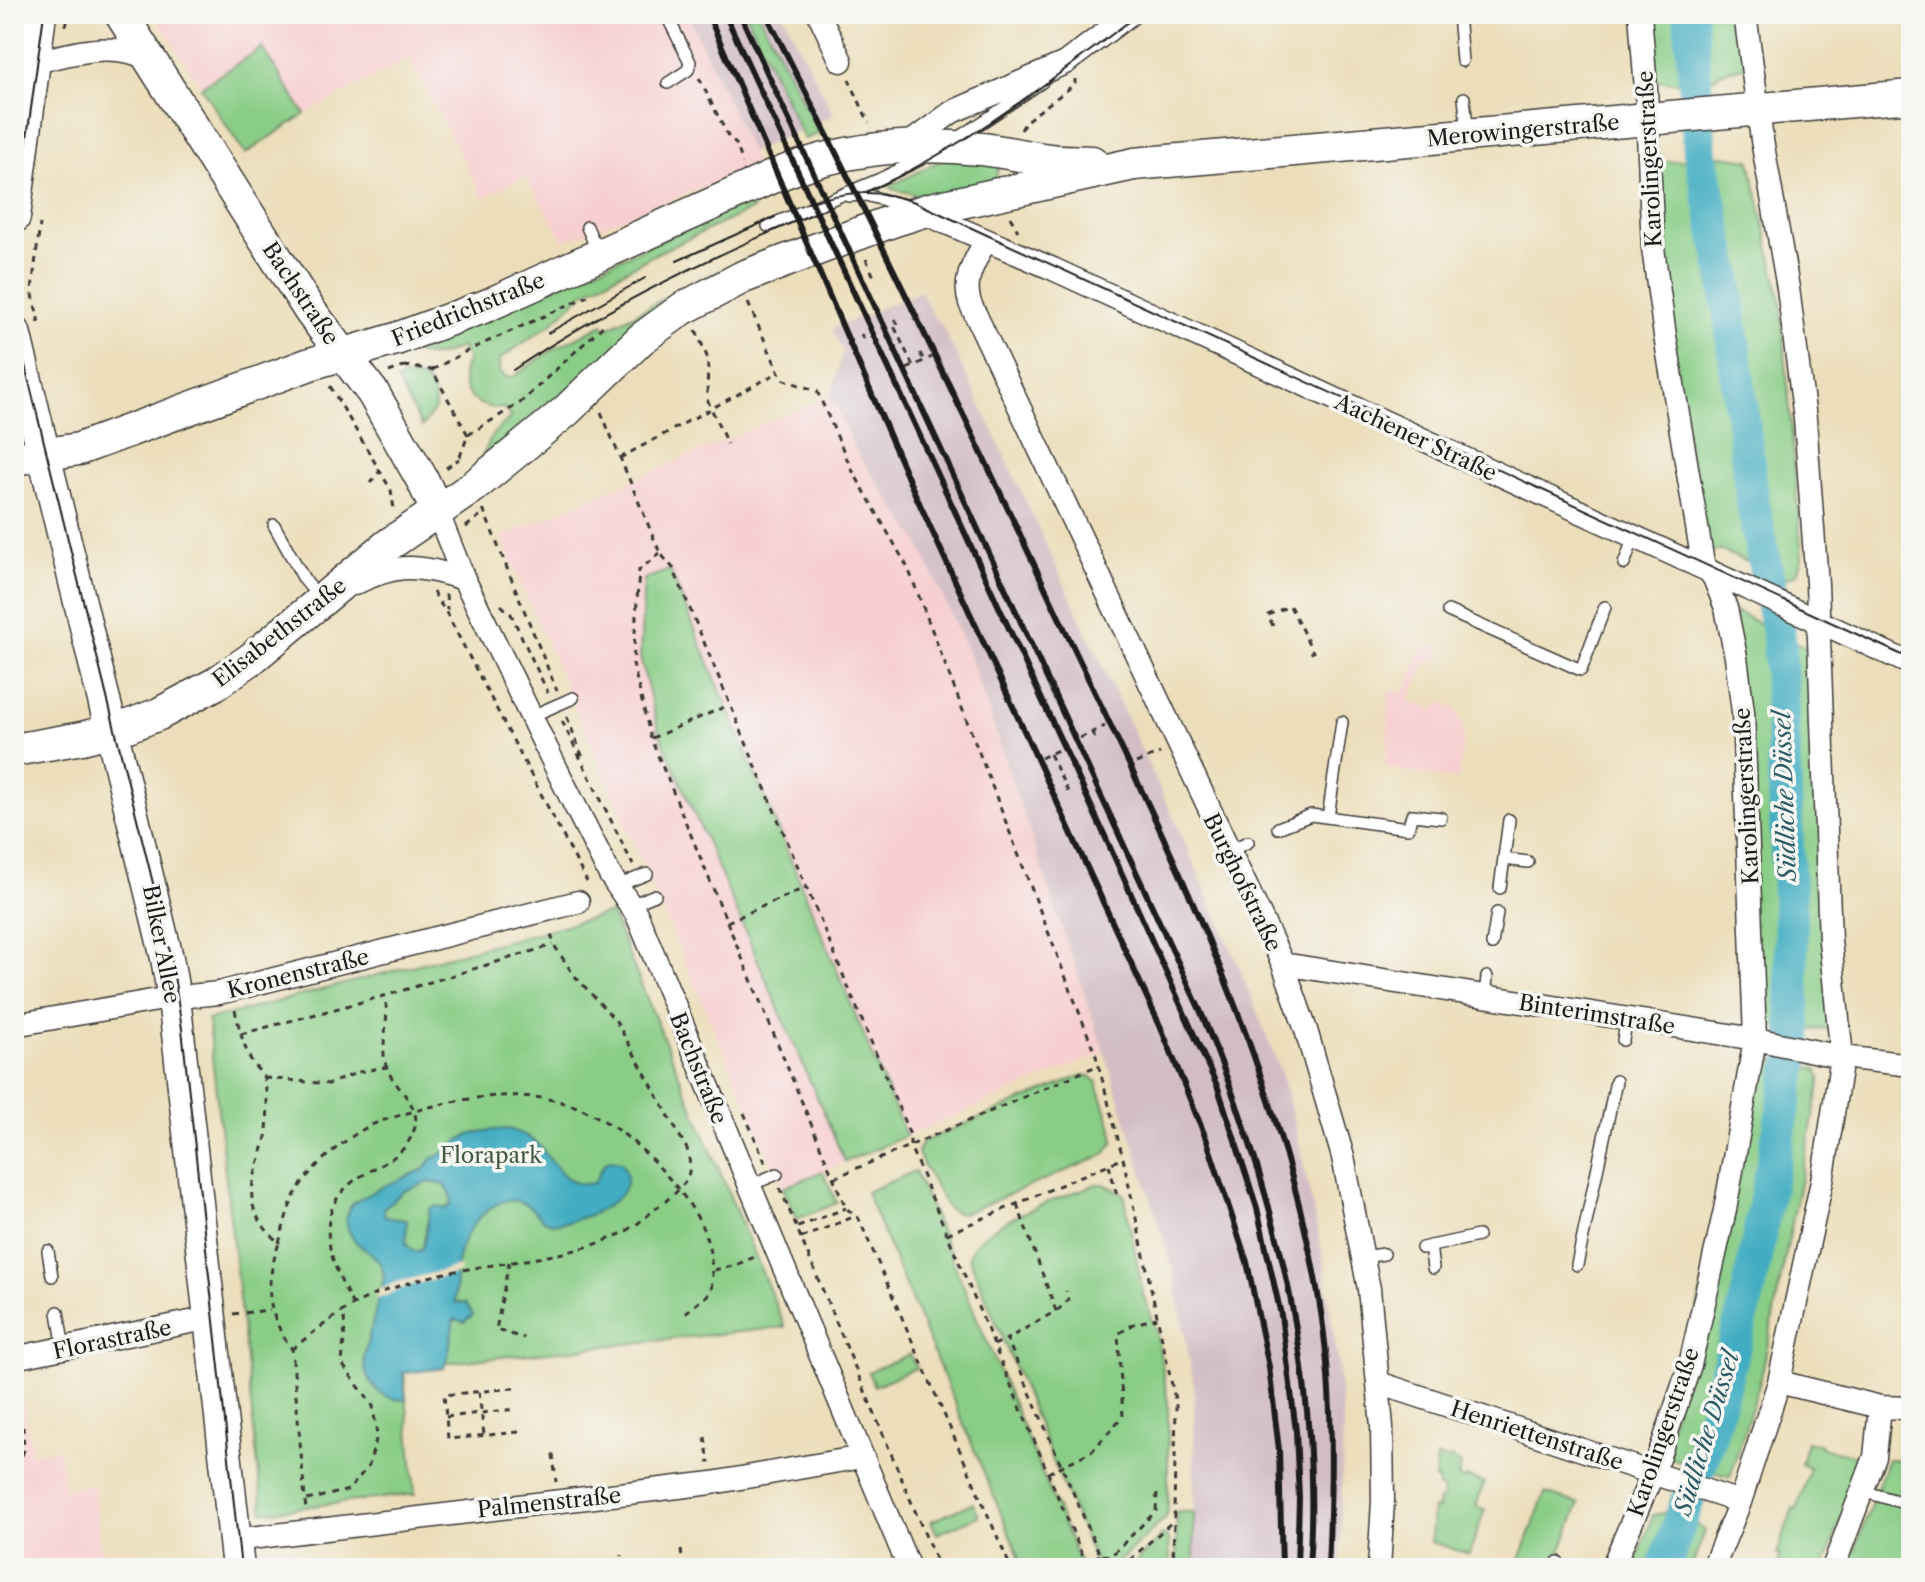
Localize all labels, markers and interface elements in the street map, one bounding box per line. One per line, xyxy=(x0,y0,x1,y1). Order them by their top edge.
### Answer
street label: Karolingerstraße xyxy=(1631,70,1668,248)
street label: Merowingerstraße xyxy=(1426,109,1620,152)
street label: Bachstraße xyxy=(256,237,345,350)
street label: Friedrichstraße xyxy=(388,266,549,352)
street label: Aachener Straße xyxy=(1330,388,1501,487)
street label: Elisabethstraße xyxy=(207,572,352,693)
street label: Karolingerstraße xyxy=(1728,707,1765,885)
water label: Südliche Düssel xyxy=(1767,708,1802,884)
street label: Burghofstraße xyxy=(1197,809,1288,956)
street label: Bilker Allee xyxy=(137,882,186,1006)
street label: Kronenstraße xyxy=(224,943,372,1004)
street label: Binterimstraße xyxy=(1517,989,1677,1040)
street label: Bachstraße xyxy=(664,1008,733,1128)
park label: Florapark xyxy=(440,1142,543,1169)
street label: Florastraße xyxy=(50,1314,174,1365)
street label: Karolingerstraße xyxy=(1622,1344,1705,1520)
water label: Südliche Düssel xyxy=(1667,1345,1746,1520)
street label: Henriettenstraße xyxy=(1447,1395,1627,1476)
street label: Palmenstraße xyxy=(476,1482,622,1523)

